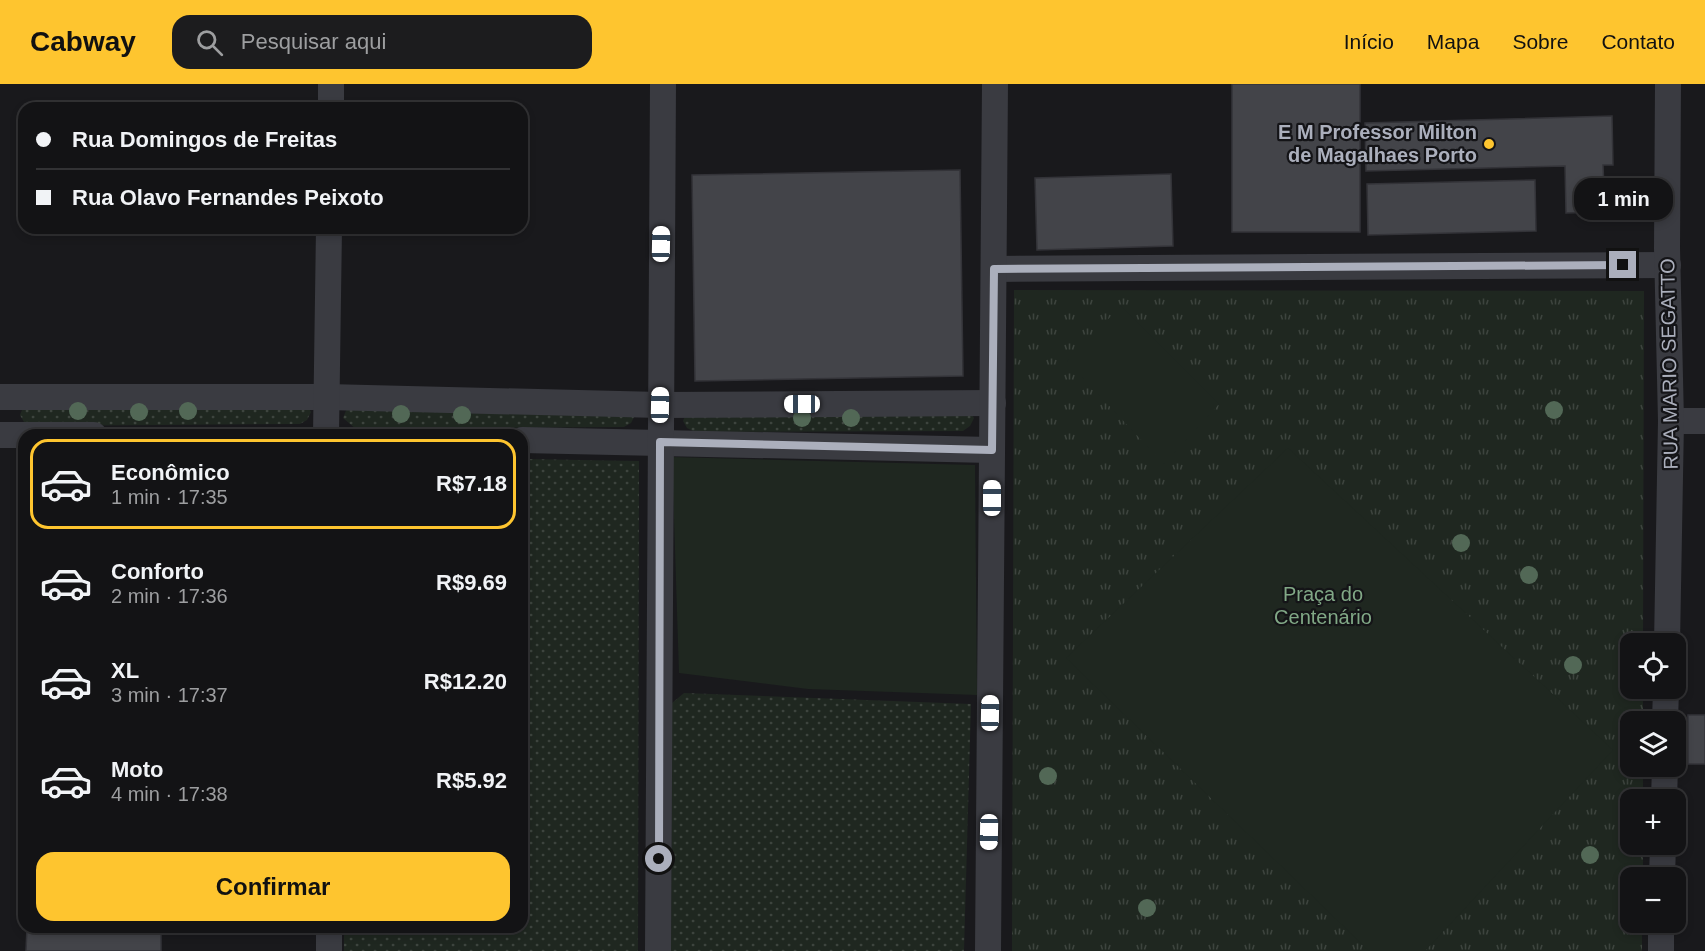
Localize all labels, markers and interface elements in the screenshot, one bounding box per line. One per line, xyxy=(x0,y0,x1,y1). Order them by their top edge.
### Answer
search box xyxy=(172,15,592,69)
text: Cabway xyxy=(30,26,136,57)
icon: search xyxy=(193,26,226,59)
text: Pesquisar aqui xyxy=(241,29,386,54)
text: Início xyxy=(1344,30,1394,53)
text: Mapa xyxy=(1427,30,1479,53)
text: Sobre xyxy=(1512,30,1568,53)
text: Contato xyxy=(1601,30,1675,53)
place label: E M Professor Milton de Magalhaes Porto xyxy=(1278,121,1477,166)
text: Rua Domingos de Freitas xyxy=(72,127,337,152)
marker: E M Professor Milton de Magalhaes Porto xyxy=(1482,137,1496,151)
callout: 1 min xyxy=(1574,178,1672,220)
text: Rua Olavo Fernandes Peixoto xyxy=(72,185,384,210)
text: 1 min xyxy=(1597,188,1650,210)
car xyxy=(652,226,670,262)
route end xyxy=(1609,251,1636,278)
street label: RUA MARIO SEGATTO xyxy=(1656,258,1682,470)
car xyxy=(651,387,669,423)
car xyxy=(784,395,820,413)
icon: car xyxy=(39,457,93,511)
text: Econômico xyxy=(111,460,230,485)
text: R$7.18 xyxy=(436,471,507,496)
car xyxy=(983,480,1001,516)
text: 1 min · 17:35 xyxy=(111,486,228,508)
icon: car xyxy=(39,556,93,610)
text: Conforto xyxy=(111,559,204,584)
text: R$9.69 xyxy=(436,570,507,595)
park label: Praça do Centenário xyxy=(1274,583,1372,628)
text: 2 min · 17:36 xyxy=(111,585,228,607)
map controls xyxy=(1620,633,1686,933)
button: locate xyxy=(1620,633,1686,699)
icon: car xyxy=(39,655,93,709)
text: XL xyxy=(111,658,139,683)
text: R$12.20 xyxy=(424,669,507,694)
text: 3 min · 17:37 xyxy=(111,684,228,706)
car xyxy=(981,695,999,731)
button: layers xyxy=(1620,711,1686,777)
icon: car xyxy=(39,754,93,808)
text: Moto xyxy=(111,757,164,782)
text: R$5.92 xyxy=(436,768,507,793)
text: 4 min · 17:38 xyxy=(111,783,228,805)
button: + xyxy=(1620,789,1686,855)
car xyxy=(980,814,998,850)
route start xyxy=(645,845,672,872)
button: Confirmar xyxy=(36,852,510,921)
button: − xyxy=(1620,867,1686,933)

